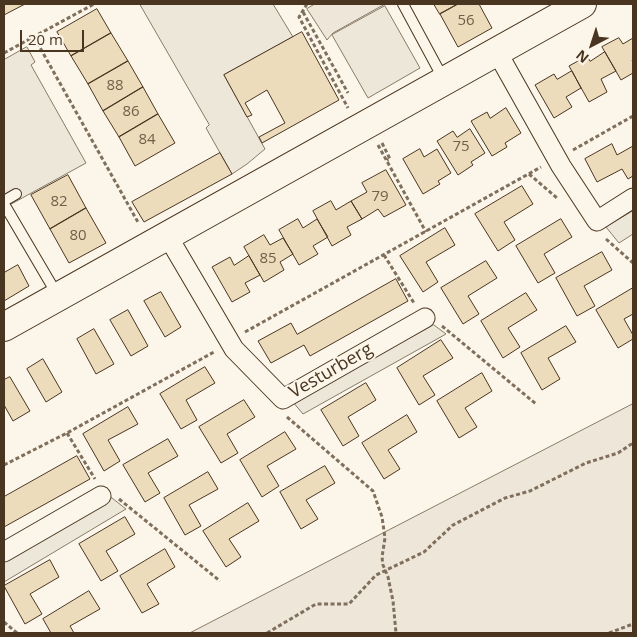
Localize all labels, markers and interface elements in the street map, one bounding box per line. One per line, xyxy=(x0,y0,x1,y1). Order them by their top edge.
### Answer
house number: 56 xyxy=(457,12,475,30)
scale bar xyxy=(22,20,86,52)
north arrow xyxy=(567,20,617,70)
text: 20 m xyxy=(28,29,63,49)
text: N xyxy=(572,46,593,68)
house number: 88 xyxy=(106,77,124,95)
house number: 86 xyxy=(122,103,140,121)
house number: 84 xyxy=(138,131,156,149)
house number: 75 xyxy=(452,138,470,156)
house number: 79 xyxy=(371,188,389,206)
house number: 82 xyxy=(50,193,68,211)
house number: 80 xyxy=(69,227,87,245)
house number: 85 xyxy=(259,250,277,268)
street label: Vesturberg xyxy=(286,339,376,403)

